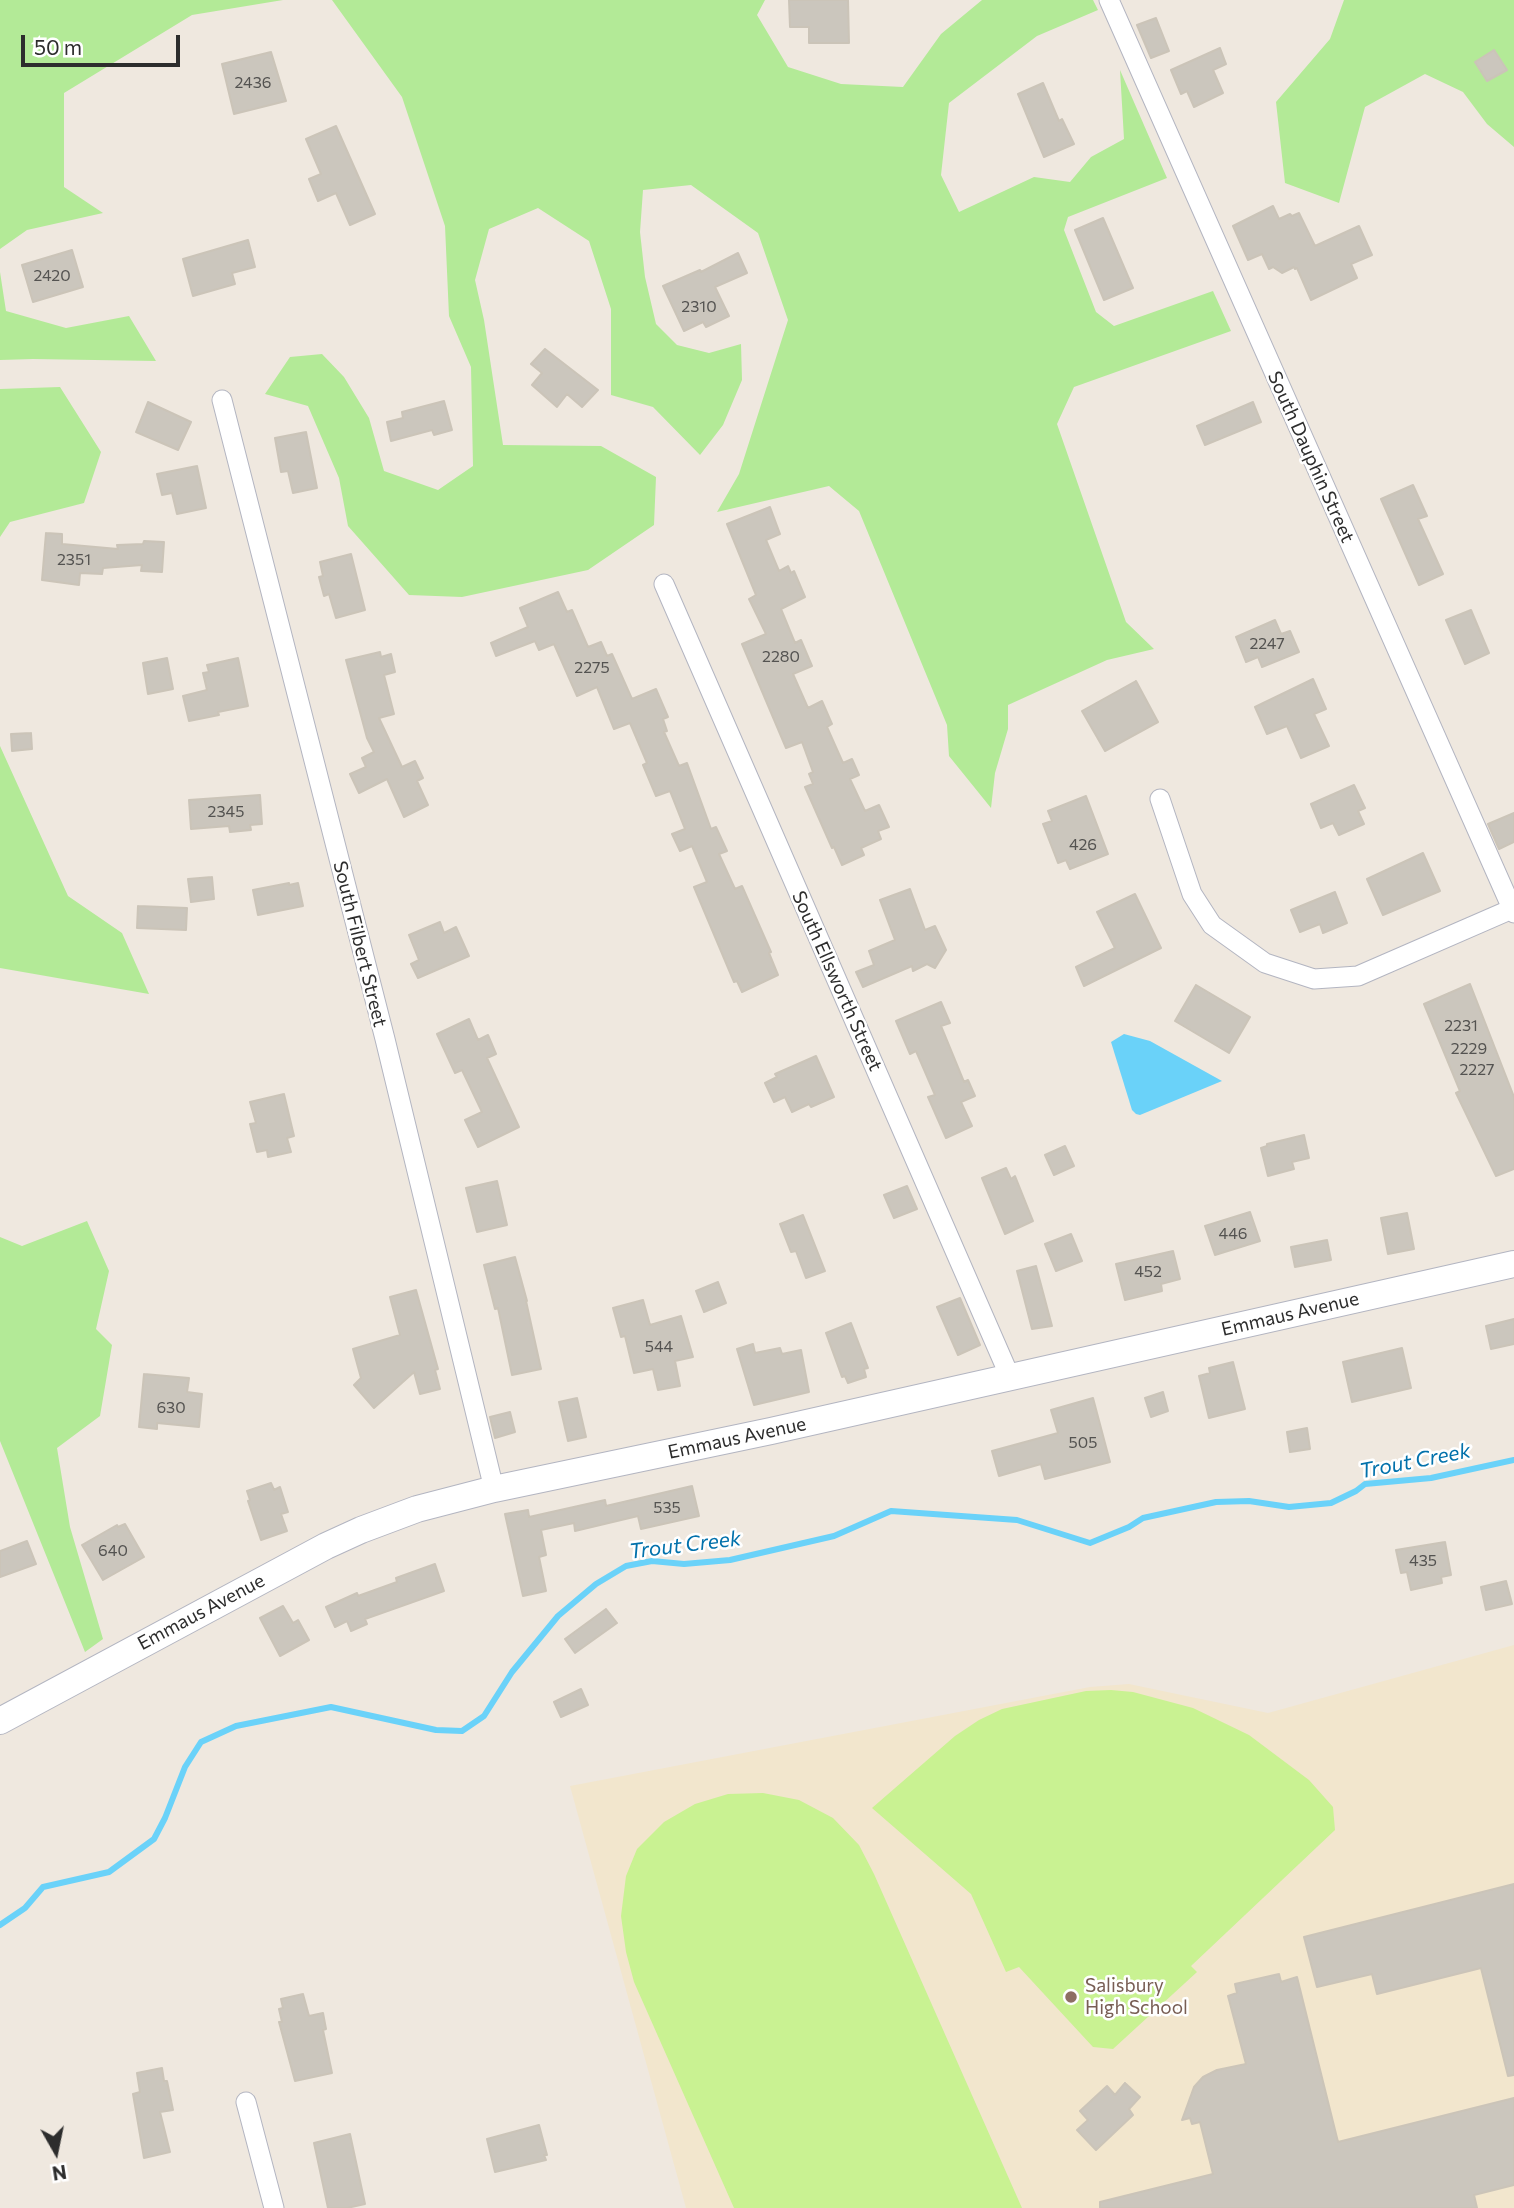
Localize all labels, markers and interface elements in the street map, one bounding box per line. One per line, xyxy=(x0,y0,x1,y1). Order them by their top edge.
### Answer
scale bar xyxy=(24,21,184,65)
text: 50 m xyxy=(34,34,82,59)
house number: 2436 xyxy=(234,73,272,93)
house number: 2420 xyxy=(33,266,71,286)
house number: 2310 xyxy=(681,297,717,317)
street label: South Dauphin Street xyxy=(1263,368,1359,546)
house number: 2351 xyxy=(57,550,91,570)
house number: 2247 xyxy=(1249,634,1285,654)
house number: 2280 xyxy=(762,647,800,667)
house number: 2275 xyxy=(574,658,610,678)
house number: 2345 xyxy=(208,802,244,822)
house number: 426 xyxy=(1069,835,1097,855)
street label: South Filbert Street xyxy=(328,859,392,1029)
street label: South Ellsworth Street xyxy=(787,887,887,1075)
house number: 2231 xyxy=(1444,1016,1478,1036)
house number: 2229 xyxy=(1451,1039,1487,1059)
house number: 2227 xyxy=(1459,1060,1495,1080)
house number: 446 xyxy=(1219,1224,1247,1244)
house number: 452 xyxy=(1134,1262,1162,1282)
street label: Emmaus Avenue xyxy=(1219,1287,1361,1341)
house number: 544 xyxy=(645,1337,673,1357)
house number: 630 xyxy=(156,1398,186,1418)
street label: Emmaus Avenue xyxy=(666,1412,808,1464)
house number: 505 xyxy=(1069,1433,1097,1453)
water label: Trout Creek xyxy=(1357,1438,1473,1484)
house number: 535 xyxy=(653,1498,681,1518)
water label: Trout Creek xyxy=(628,1526,742,1564)
house number: 640 xyxy=(98,1541,128,1561)
house number: 435 xyxy=(1409,1551,1437,1571)
street label: Emmaus Avenue xyxy=(134,1569,268,1655)
place label: Salisbury High School xyxy=(1085,1975,1188,2019)
marker: Salisbury High School xyxy=(1063,1989,1079,2005)
north arrow xyxy=(21,2117,91,2187)
text: N xyxy=(51,2161,68,2186)

